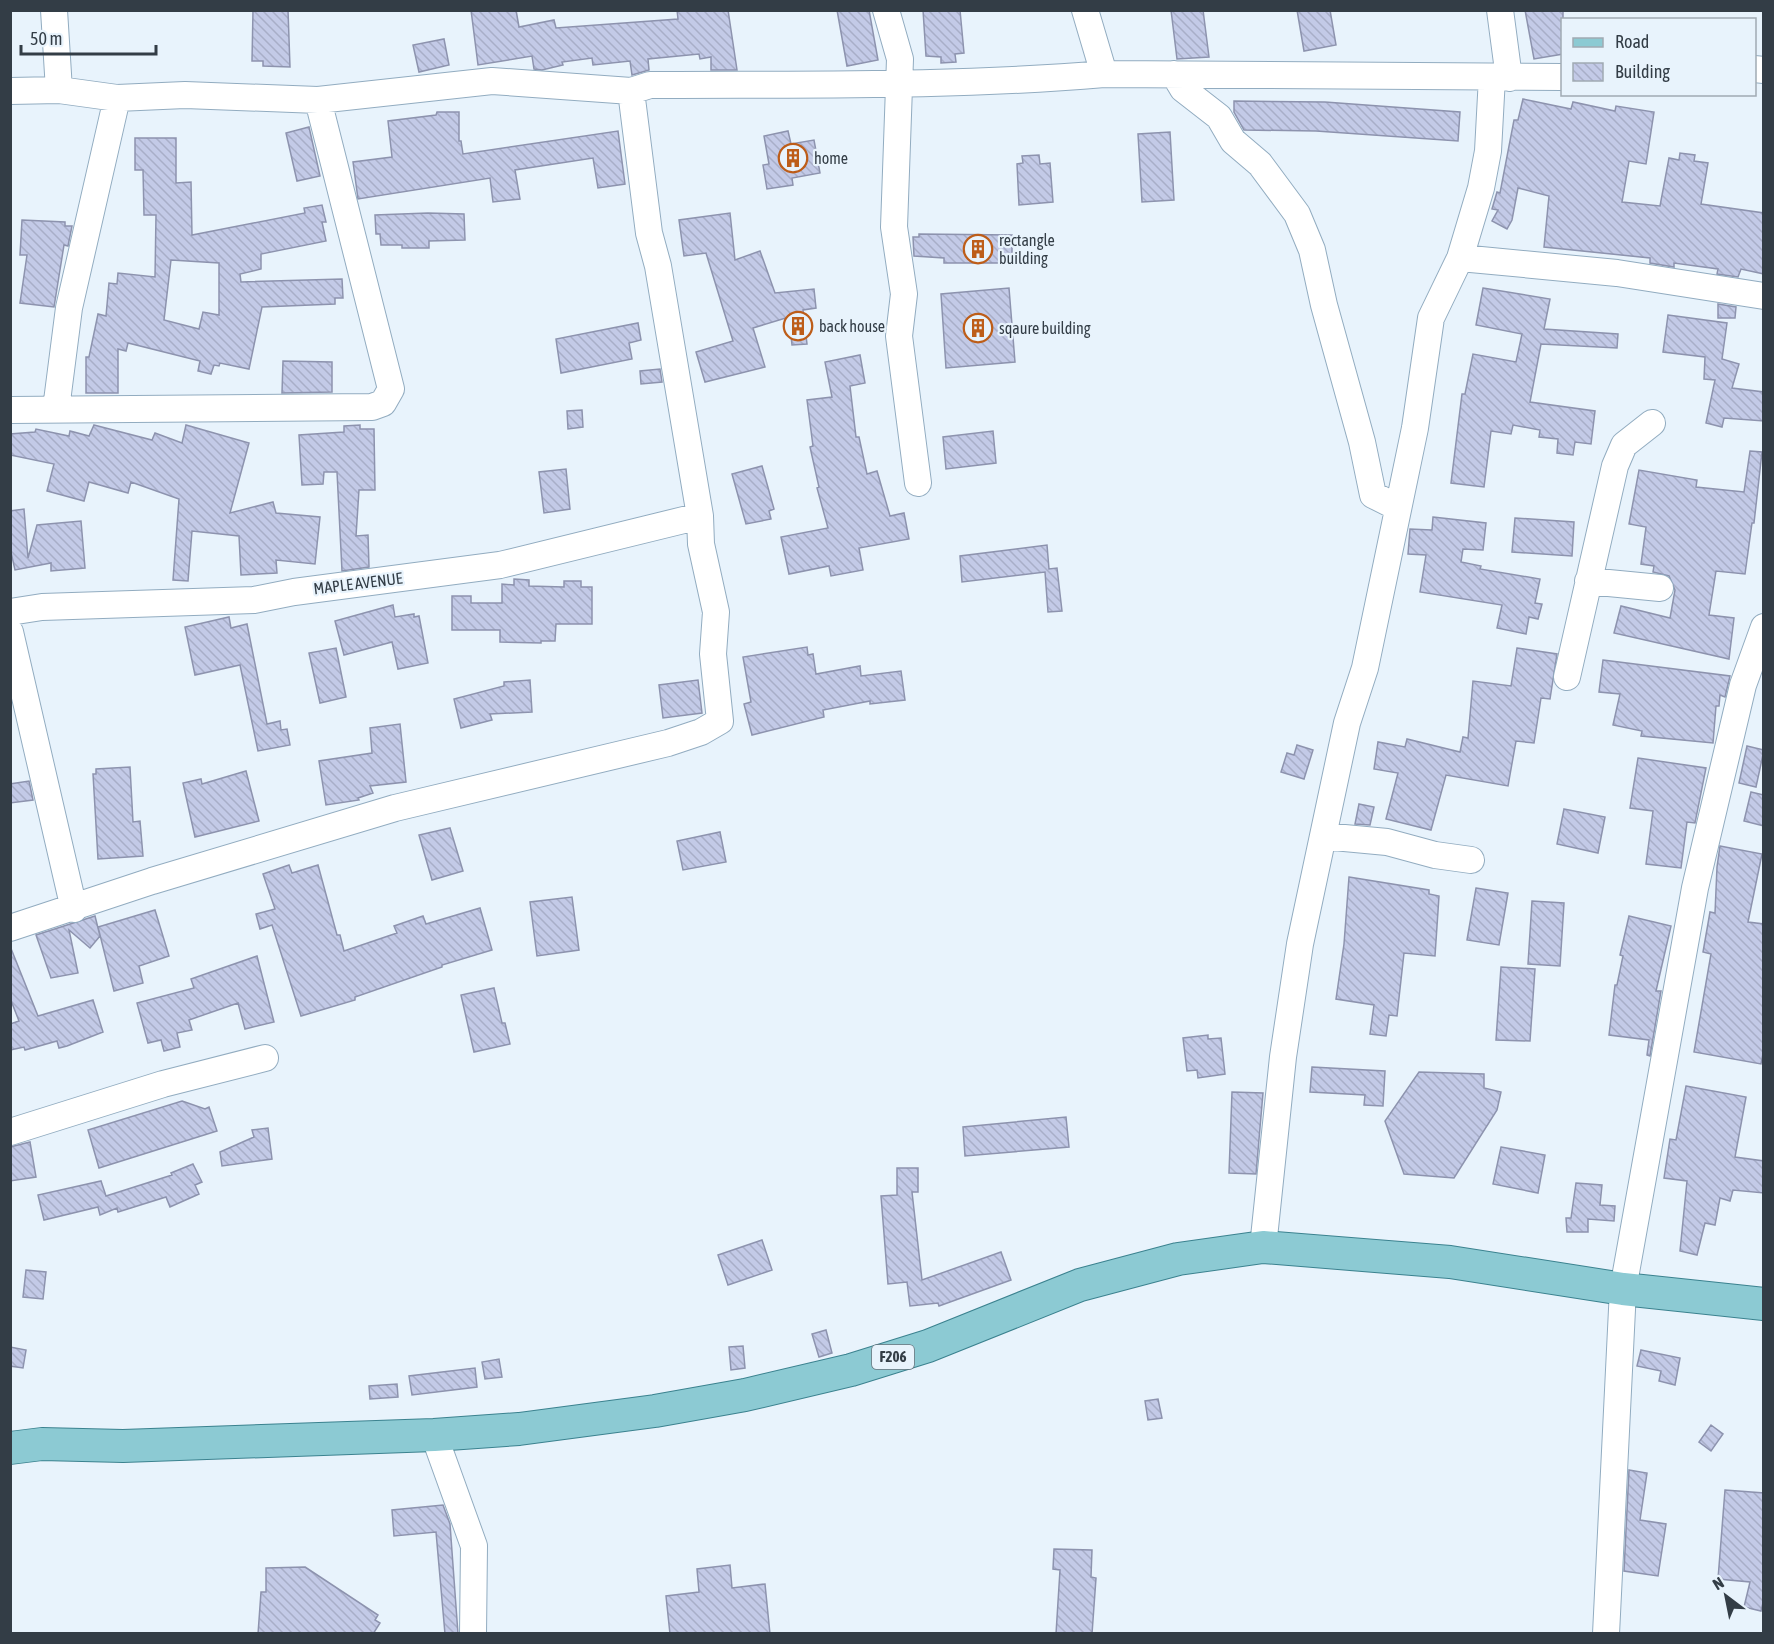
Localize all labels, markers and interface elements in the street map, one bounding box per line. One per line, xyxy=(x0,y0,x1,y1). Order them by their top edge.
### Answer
scale bar xyxy=(21,18,156,56)
legend xyxy=(1561,18,1756,96)
text: 50 m xyxy=(30,28,62,49)
text: Road xyxy=(1615,31,1649,52)
text: Building xyxy=(1615,61,1670,82)
building icon: home xyxy=(777,142,809,174)
place label: home xyxy=(814,149,848,167)
place label: rectangle building xyxy=(999,231,1055,268)
building icon: rectangle building xyxy=(962,233,994,265)
building icon: back house xyxy=(782,310,814,342)
building icon: sqaure building xyxy=(962,312,994,344)
place label: back house xyxy=(819,317,885,335)
place label: sqaure building xyxy=(999,319,1091,338)
street label: MAPLE AVENUE xyxy=(312,569,404,597)
road number: F206 xyxy=(872,1345,914,1369)
north arrow xyxy=(1696,1566,1756,1626)
text: N xyxy=(1709,1573,1727,1593)

